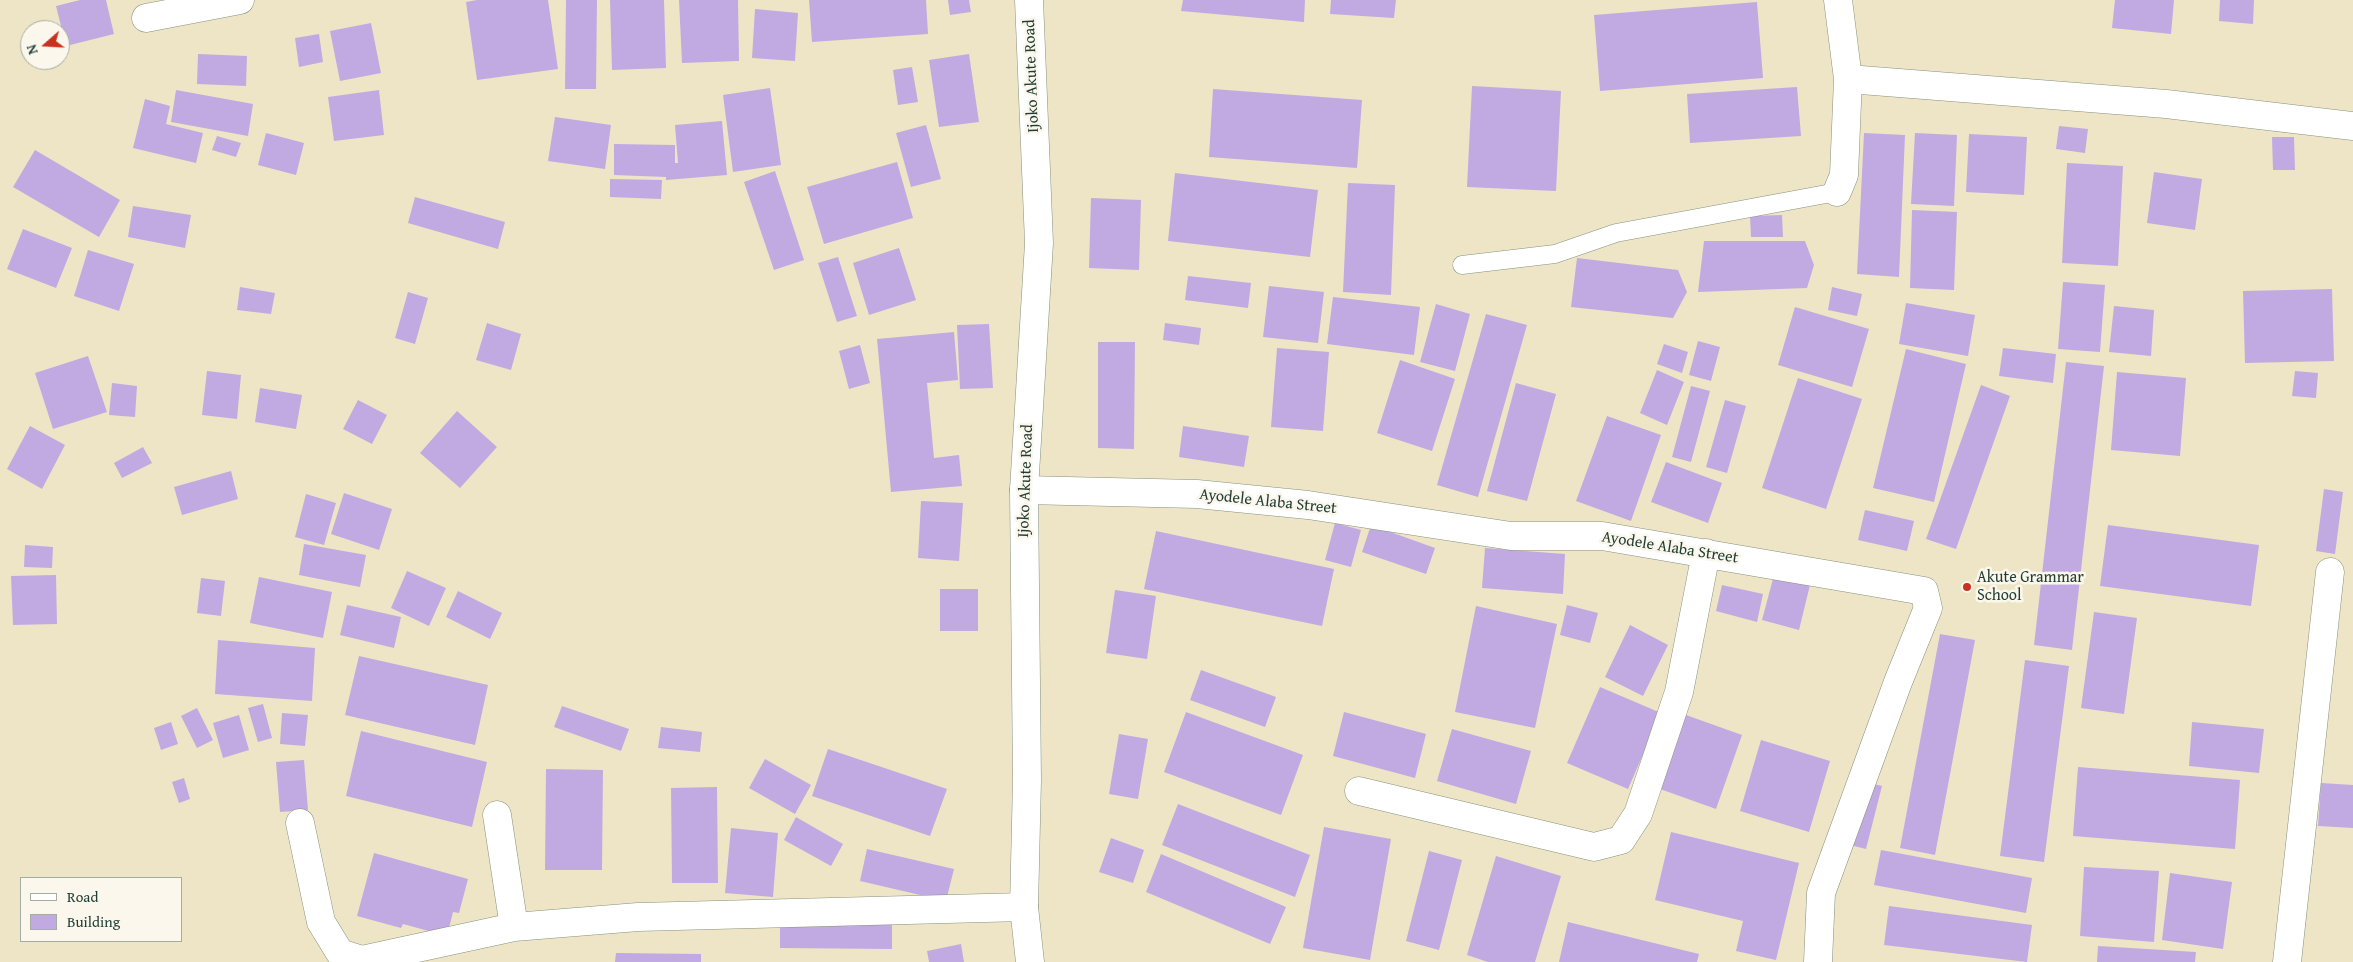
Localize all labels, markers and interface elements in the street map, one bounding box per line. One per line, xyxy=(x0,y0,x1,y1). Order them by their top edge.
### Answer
street label: Ijoko Akute Road xyxy=(1020,19,1044,133)
north arrow xyxy=(20,20,70,70)
text: N xyxy=(21,42,43,57)
street label: Ijoko Akute Road xyxy=(1014,424,1038,538)
street label: Ayodele Alaba Street xyxy=(1198,485,1338,519)
street label: Ayodele Alaba Street xyxy=(1600,528,1740,568)
place label: Akute Grammar School xyxy=(1977,568,2084,606)
marker: Akute Grammar School xyxy=(1961,581,1973,593)
legend xyxy=(20,877,182,942)
text: Road xyxy=(67,886,98,907)
text: Building xyxy=(67,911,120,932)

